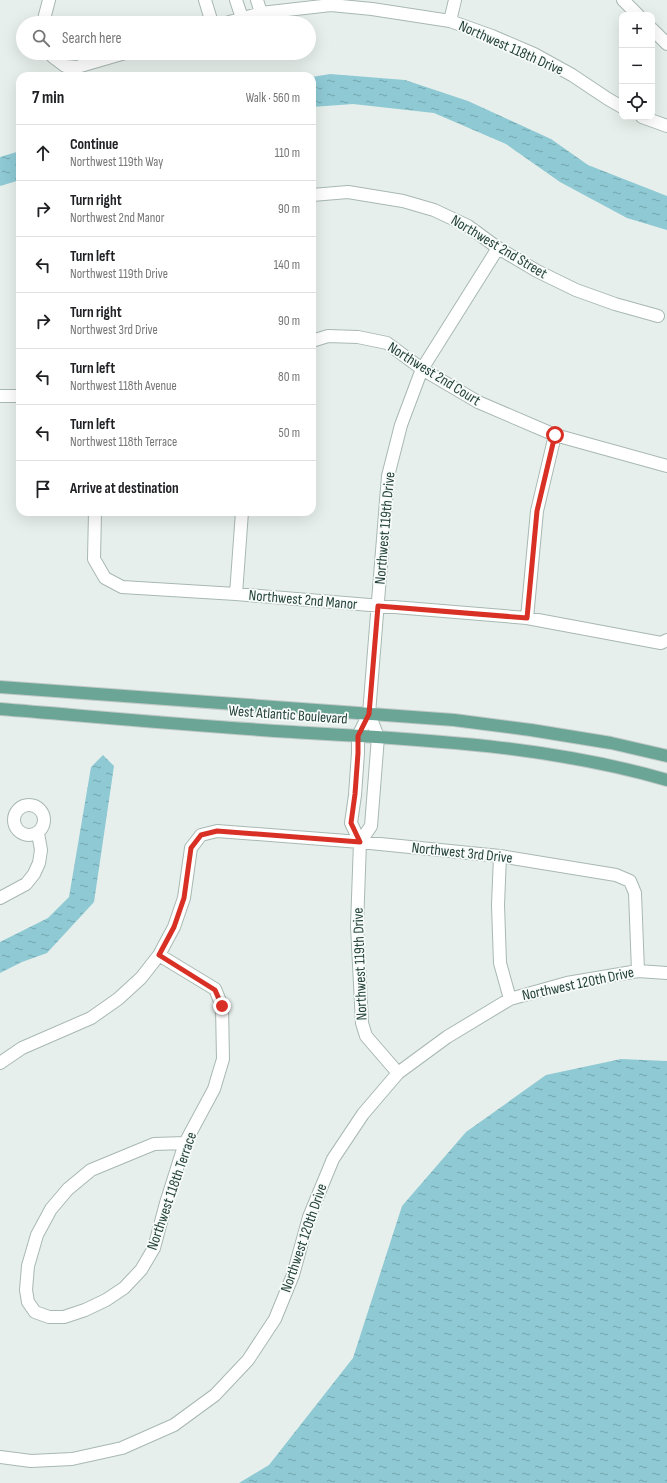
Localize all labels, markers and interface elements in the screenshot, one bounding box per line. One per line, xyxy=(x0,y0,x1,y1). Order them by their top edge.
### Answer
map controls xyxy=(619,12,655,120)
button: + xyxy=(619,12,655,48)
search box xyxy=(16,16,316,60)
street label: Northwest 118th Drive xyxy=(456,16,566,80)
icon: search xyxy=(30,27,52,49)
text: Search here xyxy=(62,29,122,48)
button: − xyxy=(619,48,655,84)
button: locate xyxy=(619,84,655,120)
text: 7 min xyxy=(32,88,64,108)
text: Walk · 560 m xyxy=(246,90,300,106)
text: Continue xyxy=(70,135,119,154)
icon: ahead xyxy=(32,142,54,164)
text: 110 m xyxy=(275,145,300,161)
text: Northwest 119th Way xyxy=(70,154,163,170)
text: Turn right xyxy=(70,191,122,210)
icon: right xyxy=(32,198,54,220)
text: 90 m xyxy=(278,201,300,217)
text: Northwest 2nd Manor xyxy=(70,210,164,226)
street label: Northwest 2nd Street xyxy=(447,211,551,283)
text: Turn left xyxy=(70,247,115,266)
icon: left xyxy=(32,254,54,276)
text: 140 m xyxy=(274,257,300,273)
text: Northwest 119th Drive xyxy=(70,266,168,282)
text: Turn right xyxy=(70,303,122,322)
icon: right xyxy=(32,310,54,332)
text: 90 m xyxy=(278,313,300,329)
text: Northwest 3rd Drive xyxy=(70,322,158,338)
street label: Northwest 2nd Court xyxy=(384,338,484,410)
text: Turn left xyxy=(70,359,115,378)
icon: left xyxy=(32,366,54,388)
text: 80 m xyxy=(278,369,300,385)
text: Northwest 118th Avenue xyxy=(70,378,177,394)
text: Turn left xyxy=(70,415,115,434)
icon: left xyxy=(32,422,54,444)
text: 50 m xyxy=(279,425,300,441)
route start xyxy=(546,426,564,444)
text: Northwest 118th Terrace xyxy=(70,434,177,450)
street label: Northwest 119th Drive xyxy=(371,471,399,585)
icon: arrive xyxy=(32,478,54,500)
text: Arrive at destination xyxy=(70,479,179,498)
street label: Northwest 2nd Manor xyxy=(248,586,359,614)
street label: West Atlantic Boulevard xyxy=(228,701,348,729)
street label: Northwest 3rd Drive xyxy=(411,838,513,868)
street label: Northwest 119th Drive xyxy=(349,907,371,1021)
street label: Northwest 120th Drive xyxy=(520,963,636,1005)
route end xyxy=(213,997,231,1015)
street label: Northwest 118th Terrace xyxy=(143,1129,201,1253)
street label: Northwest 120th Drive xyxy=(276,1181,332,1295)

